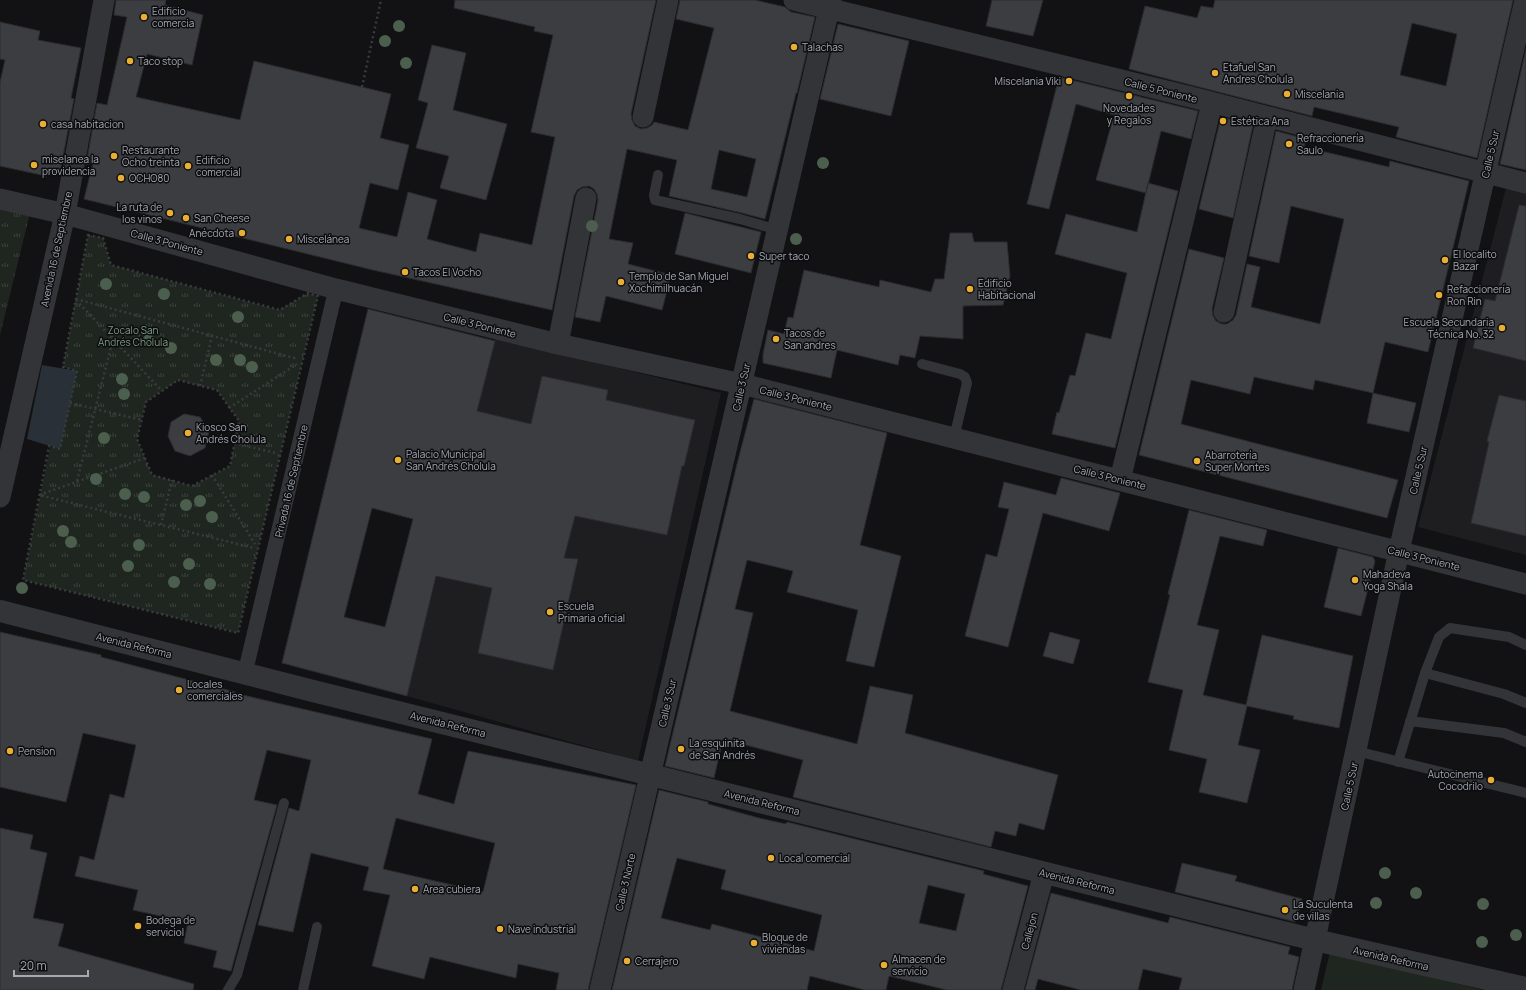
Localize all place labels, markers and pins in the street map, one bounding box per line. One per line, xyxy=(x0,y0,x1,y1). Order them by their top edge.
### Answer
place label: Edificio comercia xyxy=(152,4,194,30)
marker: Edificio comercia xyxy=(139,12,149,22)
place label: Talachas xyxy=(802,40,843,54)
marker: Talachas xyxy=(789,42,799,52)
place label: Taco stop xyxy=(138,54,183,68)
marker: Taco stop xyxy=(125,56,135,66)
place label: Etafuel San Andres Cholula xyxy=(1223,60,1293,86)
marker: Etafuel San Andres Cholula xyxy=(1210,68,1220,78)
place label: Miscelania Viki xyxy=(995,74,1061,88)
marker: Miscelania Viki xyxy=(1064,76,1074,86)
place label: Miscelania xyxy=(1295,87,1344,101)
marker: Miscelania xyxy=(1282,89,1292,99)
marker: Novedades y Regalos xyxy=(1124,91,1134,101)
place label: Novedades y Regalos xyxy=(1103,101,1155,127)
place label: Estética Ana xyxy=(1231,114,1289,128)
marker: Estética Ana xyxy=(1218,116,1228,126)
place label: casa habitacion xyxy=(51,117,124,131)
marker: casa habitacion xyxy=(38,119,48,129)
place label: Refraccionería Saulo xyxy=(1297,131,1364,157)
marker: Refraccionería Saulo xyxy=(1284,139,1294,149)
place label: Restaurante Ocho treinta xyxy=(122,143,180,169)
marker: Restaurante Ocho treinta xyxy=(109,151,119,161)
place label: miselanea la providencia xyxy=(42,152,99,178)
place label: Edificio comercial xyxy=(196,153,241,179)
marker: miselanea la providencia xyxy=(29,160,39,170)
marker: Edificio comercial xyxy=(183,161,193,171)
place label: OCHO80 xyxy=(129,171,169,185)
marker: OCHO80 xyxy=(116,173,126,183)
place label: La ruta de los vinos xyxy=(116,200,162,226)
marker: La ruta de los vinos xyxy=(165,208,175,218)
place label: San Cheese xyxy=(194,211,250,225)
marker: San Cheese xyxy=(181,213,191,223)
place label: Anécdota xyxy=(189,226,234,240)
marker: Anécdota xyxy=(237,228,247,238)
place label: Miscelánea xyxy=(297,232,349,246)
marker: Miscelánea xyxy=(284,234,294,244)
place label: El localito Bazar xyxy=(1453,247,1497,273)
place label: Super taco xyxy=(759,249,809,263)
marker: Super taco xyxy=(746,251,756,261)
marker: El localito Bazar xyxy=(1440,255,1450,265)
place label: Tacos El Vocho xyxy=(413,265,481,279)
marker: Tacos El Vocho xyxy=(400,267,410,277)
place label: Templo de San Miguel Xochimilhuacán xyxy=(629,269,729,295)
place label: Edificio Habitacional xyxy=(978,276,1036,302)
marker: Templo de San Miguel Xochimilhuacán xyxy=(616,277,626,287)
place label: Refaccionería Ron Rin xyxy=(1447,282,1510,308)
marker: Edificio Habitacional xyxy=(965,284,975,294)
marker: Refaccionería Ron Rin xyxy=(1434,290,1444,300)
place label: Escuela Secundaria Técnica No. 32 xyxy=(1403,315,1494,341)
marker: Escuela Secundaria Técnica No. 32 xyxy=(1497,323,1507,333)
place label: Tacos de San andres xyxy=(784,326,836,352)
marker: Tacos de San andres xyxy=(771,334,781,344)
place label: Kiosco San Andrés Cholula xyxy=(196,420,266,446)
marker: Kiosco San Andrés Cholula xyxy=(183,428,193,438)
place label: Palacio Municipal San Andrés Cholula xyxy=(406,447,496,473)
place label: Abarrotería Super Montes xyxy=(1205,448,1270,474)
marker: Palacio Municipal San Andrés Cholula xyxy=(393,455,403,465)
marker: Abarrotería Super Montes xyxy=(1192,456,1202,466)
place label: Mahadeva Yoga Shala xyxy=(1363,567,1413,593)
marker: Mahadeva Yoga Shala xyxy=(1350,575,1360,585)
place label: Escuela Primaria oficial xyxy=(558,599,625,625)
marker: Escuela Primaria oficial xyxy=(545,607,555,617)
place label: Locales comerciales xyxy=(187,677,243,703)
marker: Locales comerciales xyxy=(174,685,184,695)
place label: La esquinita de San Andrés xyxy=(689,736,755,762)
place label: Pension xyxy=(18,744,55,758)
marker: La esquinita de San Andrés xyxy=(676,744,686,754)
marker: Pension xyxy=(5,746,15,756)
place label: Autocinema Cocodrilo xyxy=(1428,767,1483,793)
marker: Autocinema Cocodrilo xyxy=(1486,775,1496,785)
place label: Local comercial xyxy=(779,851,850,865)
marker: Local comercial xyxy=(766,853,776,863)
place label: Area cubiera xyxy=(423,882,481,896)
marker: Area cubiera xyxy=(410,884,420,894)
place label: La Suculenta de villas xyxy=(1293,897,1353,923)
marker: La Suculenta de villas xyxy=(1280,905,1290,915)
place label: Bodega de serviciol xyxy=(146,913,195,939)
marker: Bodega de serviciol xyxy=(133,921,143,931)
place label: Nave industrial xyxy=(508,922,576,936)
marker: Nave industrial xyxy=(495,924,505,934)
place label: Bloque de viviendas xyxy=(762,930,808,956)
marker: Bloque de viviendas xyxy=(749,938,759,948)
place label: Almacen de servicio xyxy=(892,952,946,978)
place label: Cerrajero xyxy=(635,954,678,968)
marker: Cerrajero xyxy=(622,956,632,966)
marker: Almacen de servicio xyxy=(879,960,889,970)

